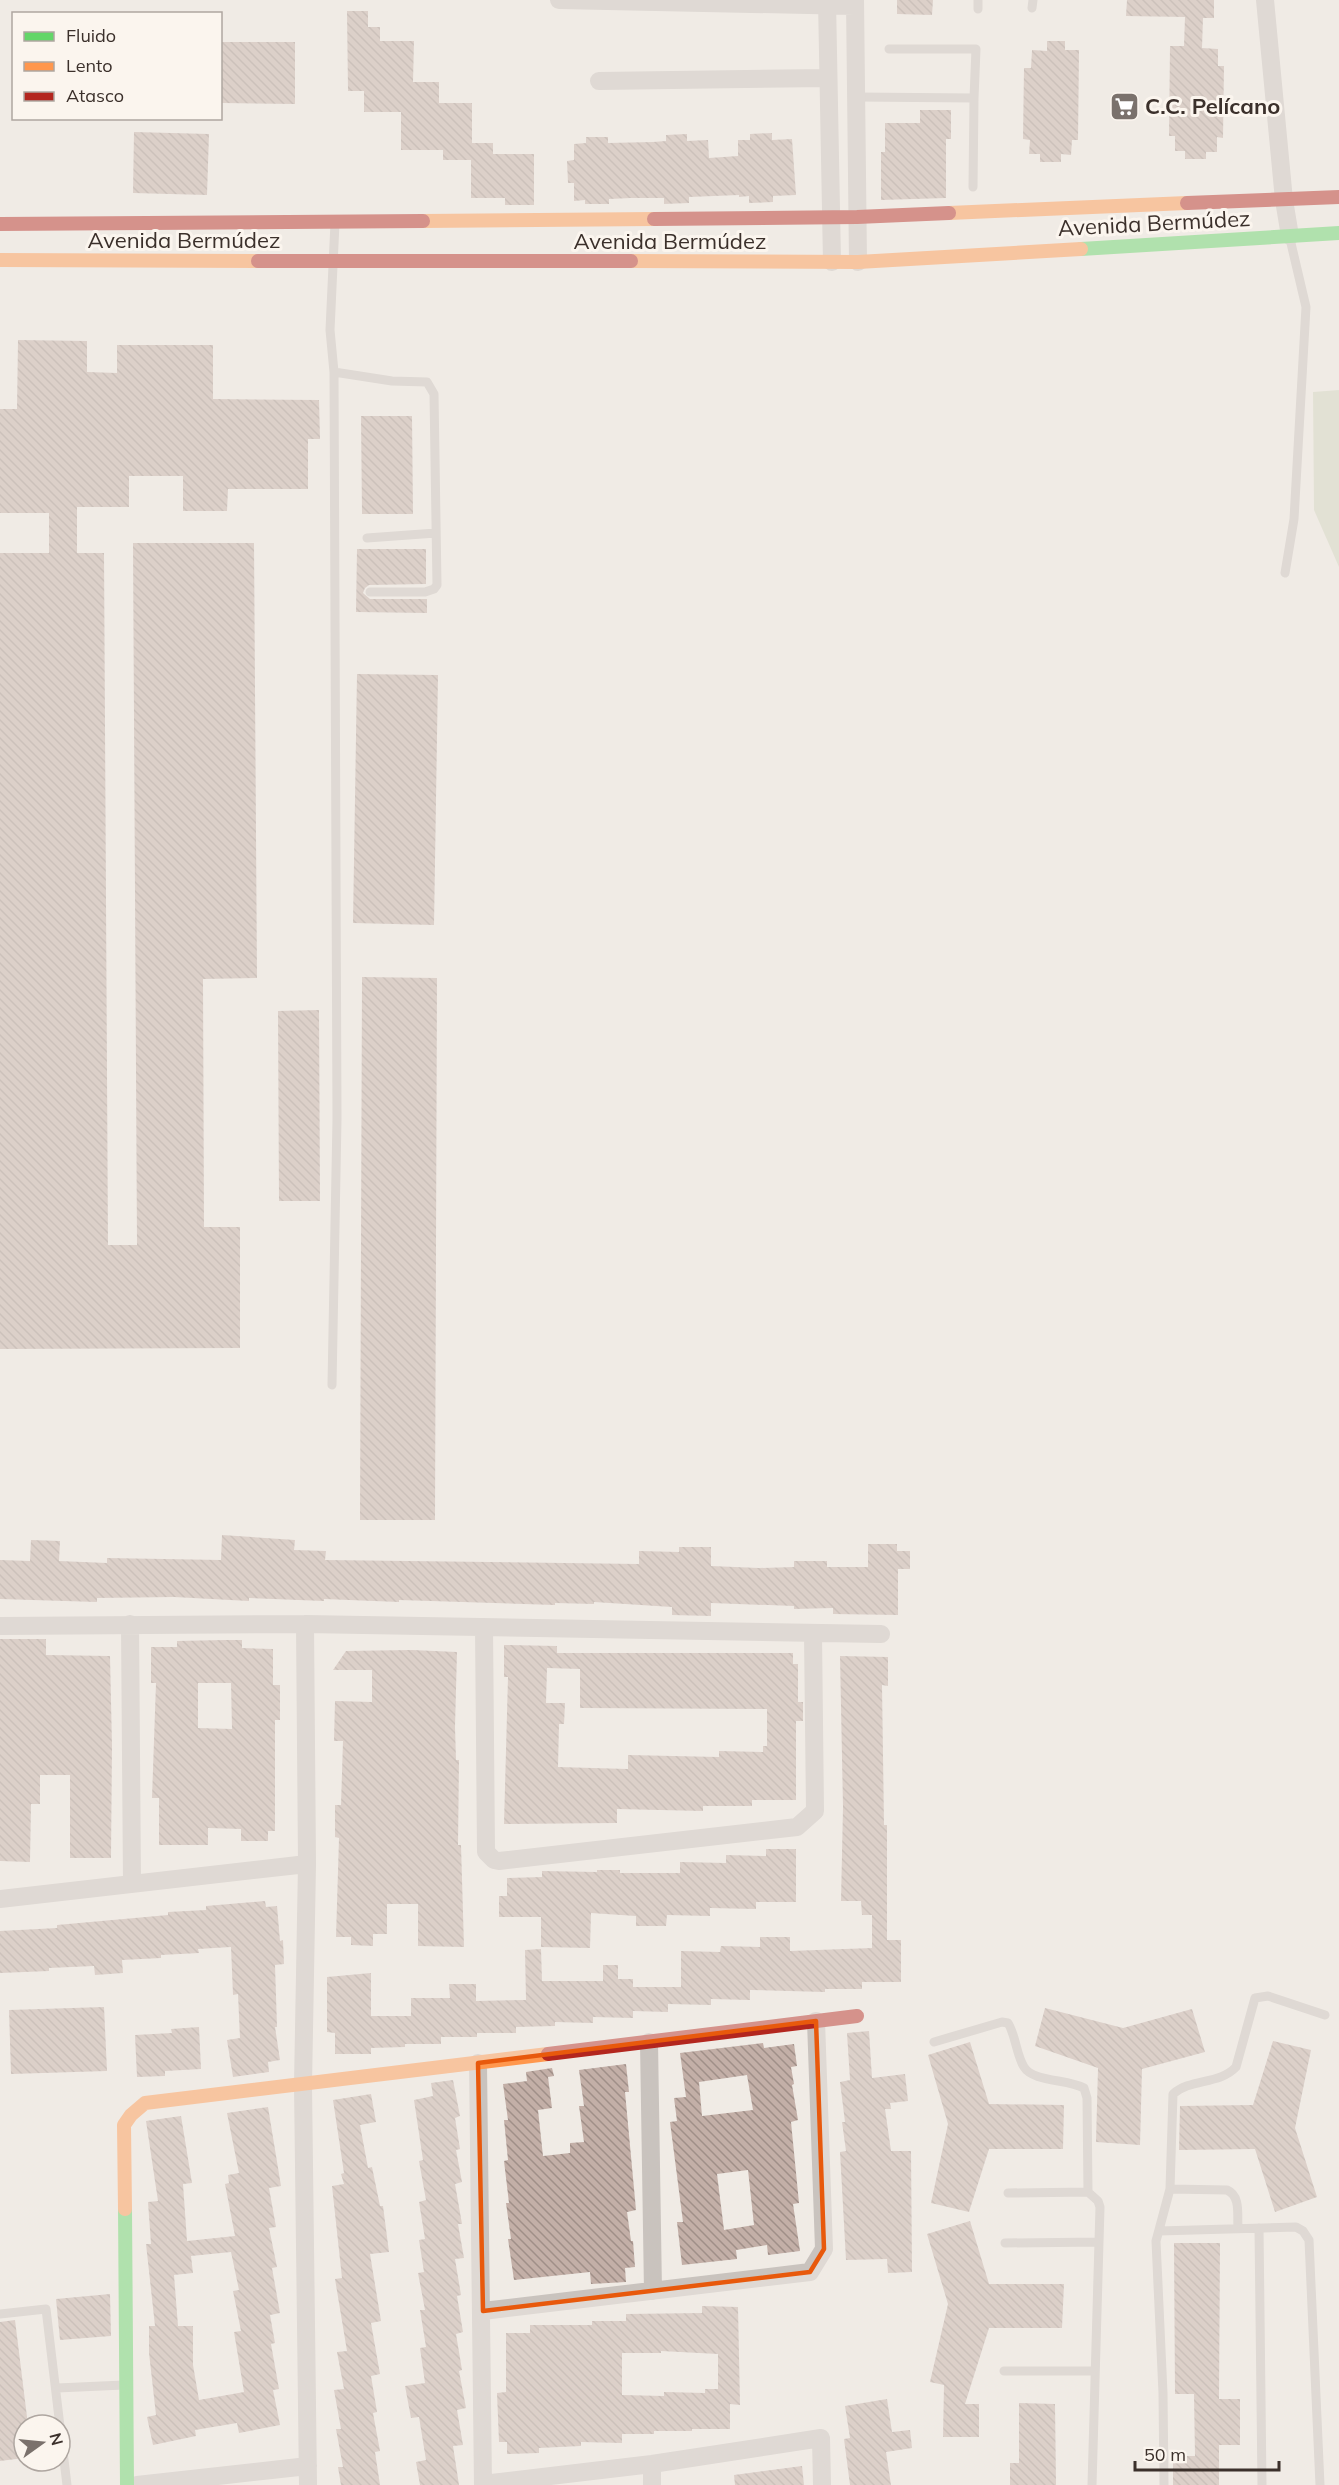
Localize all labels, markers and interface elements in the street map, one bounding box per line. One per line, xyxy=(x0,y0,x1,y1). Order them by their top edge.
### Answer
legend xyxy=(12,12,222,120)
text: Fluido xyxy=(66,24,116,47)
text: Lento xyxy=(66,54,113,77)
text: Atasco xyxy=(66,84,124,107)
supermarket icon: C.C. Pelícano xyxy=(1108,90,1140,122)
place label: C.C. Pelícano xyxy=(1145,92,1280,120)
street label: Avenida Bermúdez xyxy=(1057,204,1251,242)
street label: Avenida Bermúdez xyxy=(88,226,280,254)
street label: Avenida Bermúdez xyxy=(574,227,766,255)
north arrow xyxy=(12,2413,72,2473)
text: N xyxy=(45,2431,68,2448)
scale bar xyxy=(1135,2434,1279,2472)
text: 50 m xyxy=(1144,2443,1186,2466)

